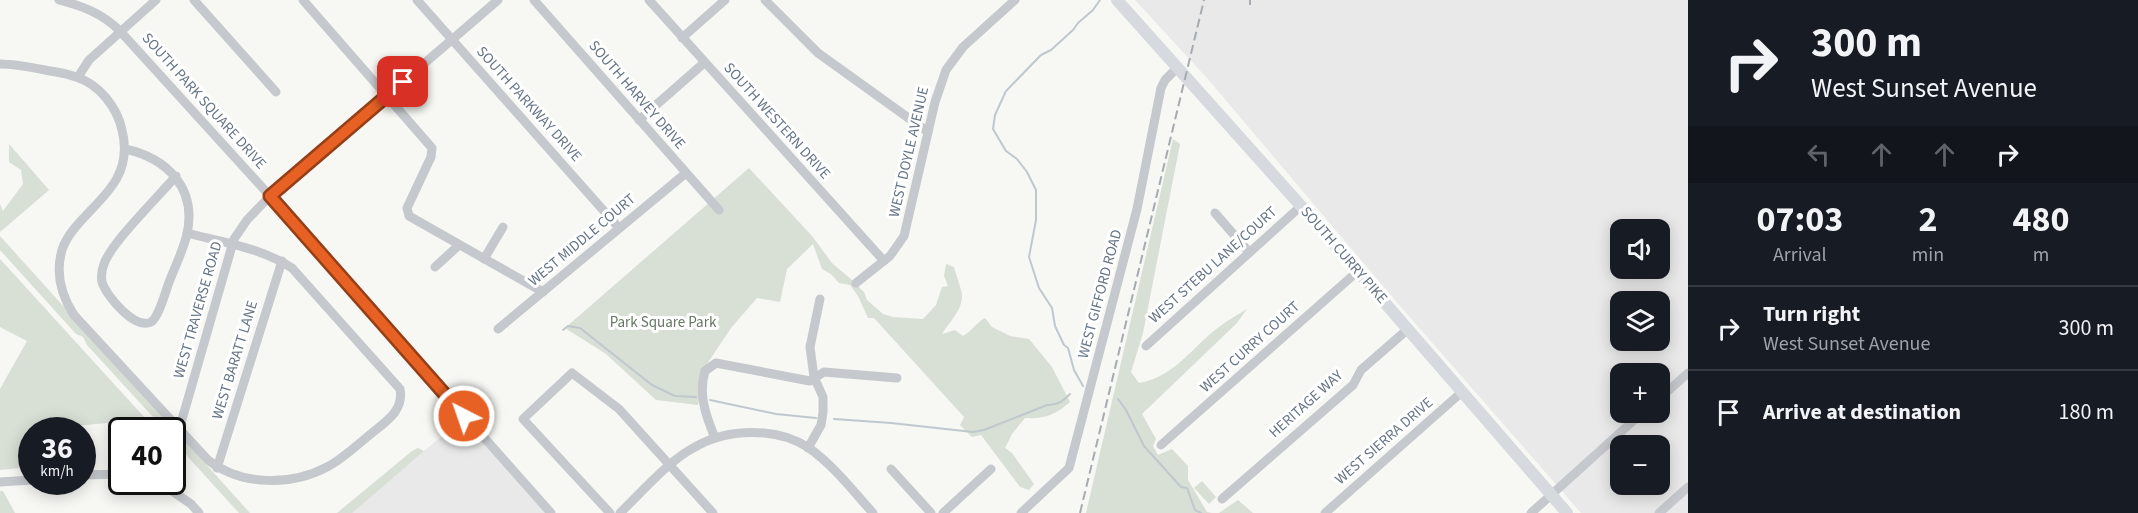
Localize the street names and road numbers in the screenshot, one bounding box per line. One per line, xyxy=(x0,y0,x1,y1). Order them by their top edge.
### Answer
street label: SOUTH PARK SQUARE DRIVE xyxy=(137,28,271,174)
street label: SOUTH HARVEY DRIVE xyxy=(584,36,690,154)
street label: SOUTH PARKWAY DRIVE xyxy=(471,42,587,166)
street label: SOUTH WESTERN DRIVE xyxy=(719,58,835,184)
street label: WEST DOYLE AVENUE xyxy=(884,85,934,219)
street label: WEST MIDDLE COURT xyxy=(524,189,640,291)
street label: WEST STEBU LANE/COURT xyxy=(1144,202,1282,328)
street label: SOUTH CURRY PIKE xyxy=(1296,202,1392,308)
street label: WEST GIFFORD ROAD xyxy=(1073,227,1127,361)
street label: WEST TRAVERSE ROAD xyxy=(168,239,228,381)
street label: WEST CURRY COURT xyxy=(1195,296,1305,398)
street label: WEST BARATT LANE xyxy=(207,298,263,422)
street label: HERITAGE WAY xyxy=(1265,365,1348,443)
street label: WEST SIERRA DRIVE xyxy=(1330,392,1438,490)

